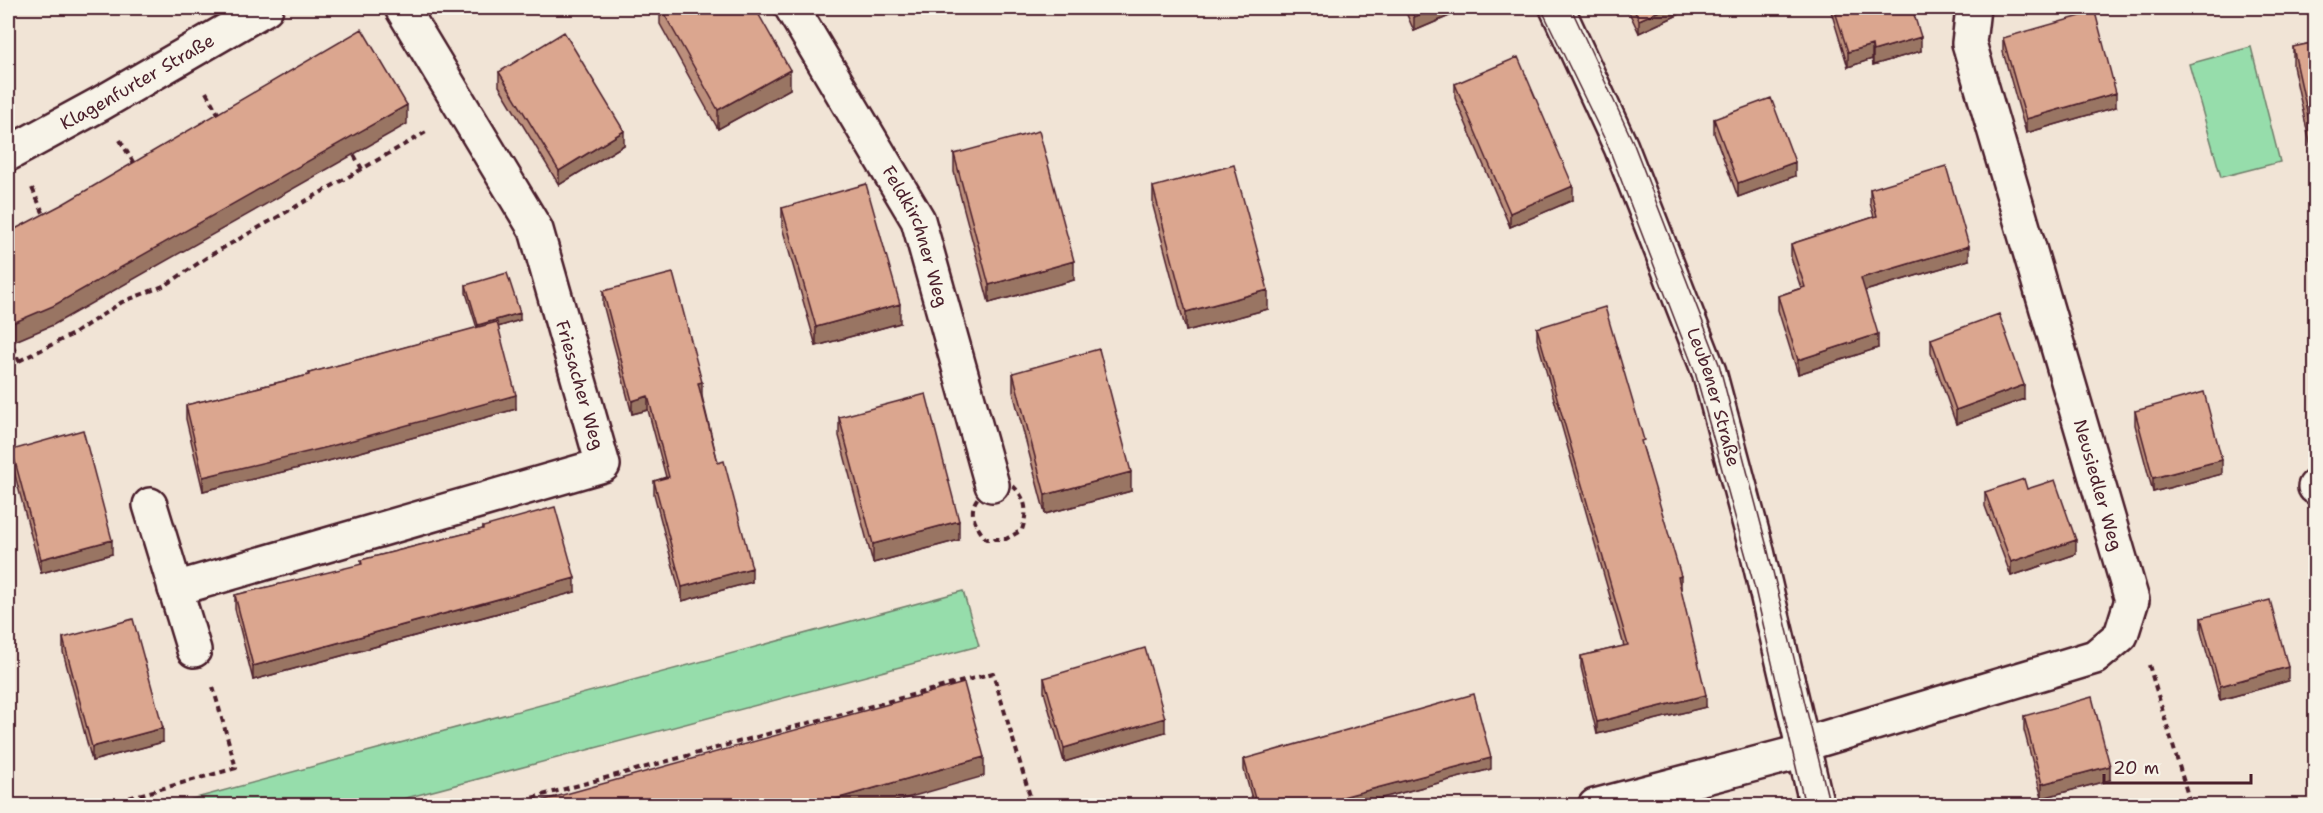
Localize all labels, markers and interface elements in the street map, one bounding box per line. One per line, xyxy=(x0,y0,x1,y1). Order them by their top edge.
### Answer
street label: Klagenfurter Straße xyxy=(56,28,219,135)
street label: Feldkirchner Weg xyxy=(876,161,954,310)
street label: Friesacher Weg xyxy=(550,318,610,452)
street label: Leubener Straße xyxy=(1681,324,1746,469)
street label: Neusiedler Weg xyxy=(2068,416,2128,554)
scale bar xyxy=(2104,747,2251,785)
text: 20 m xyxy=(2113,756,2159,780)

